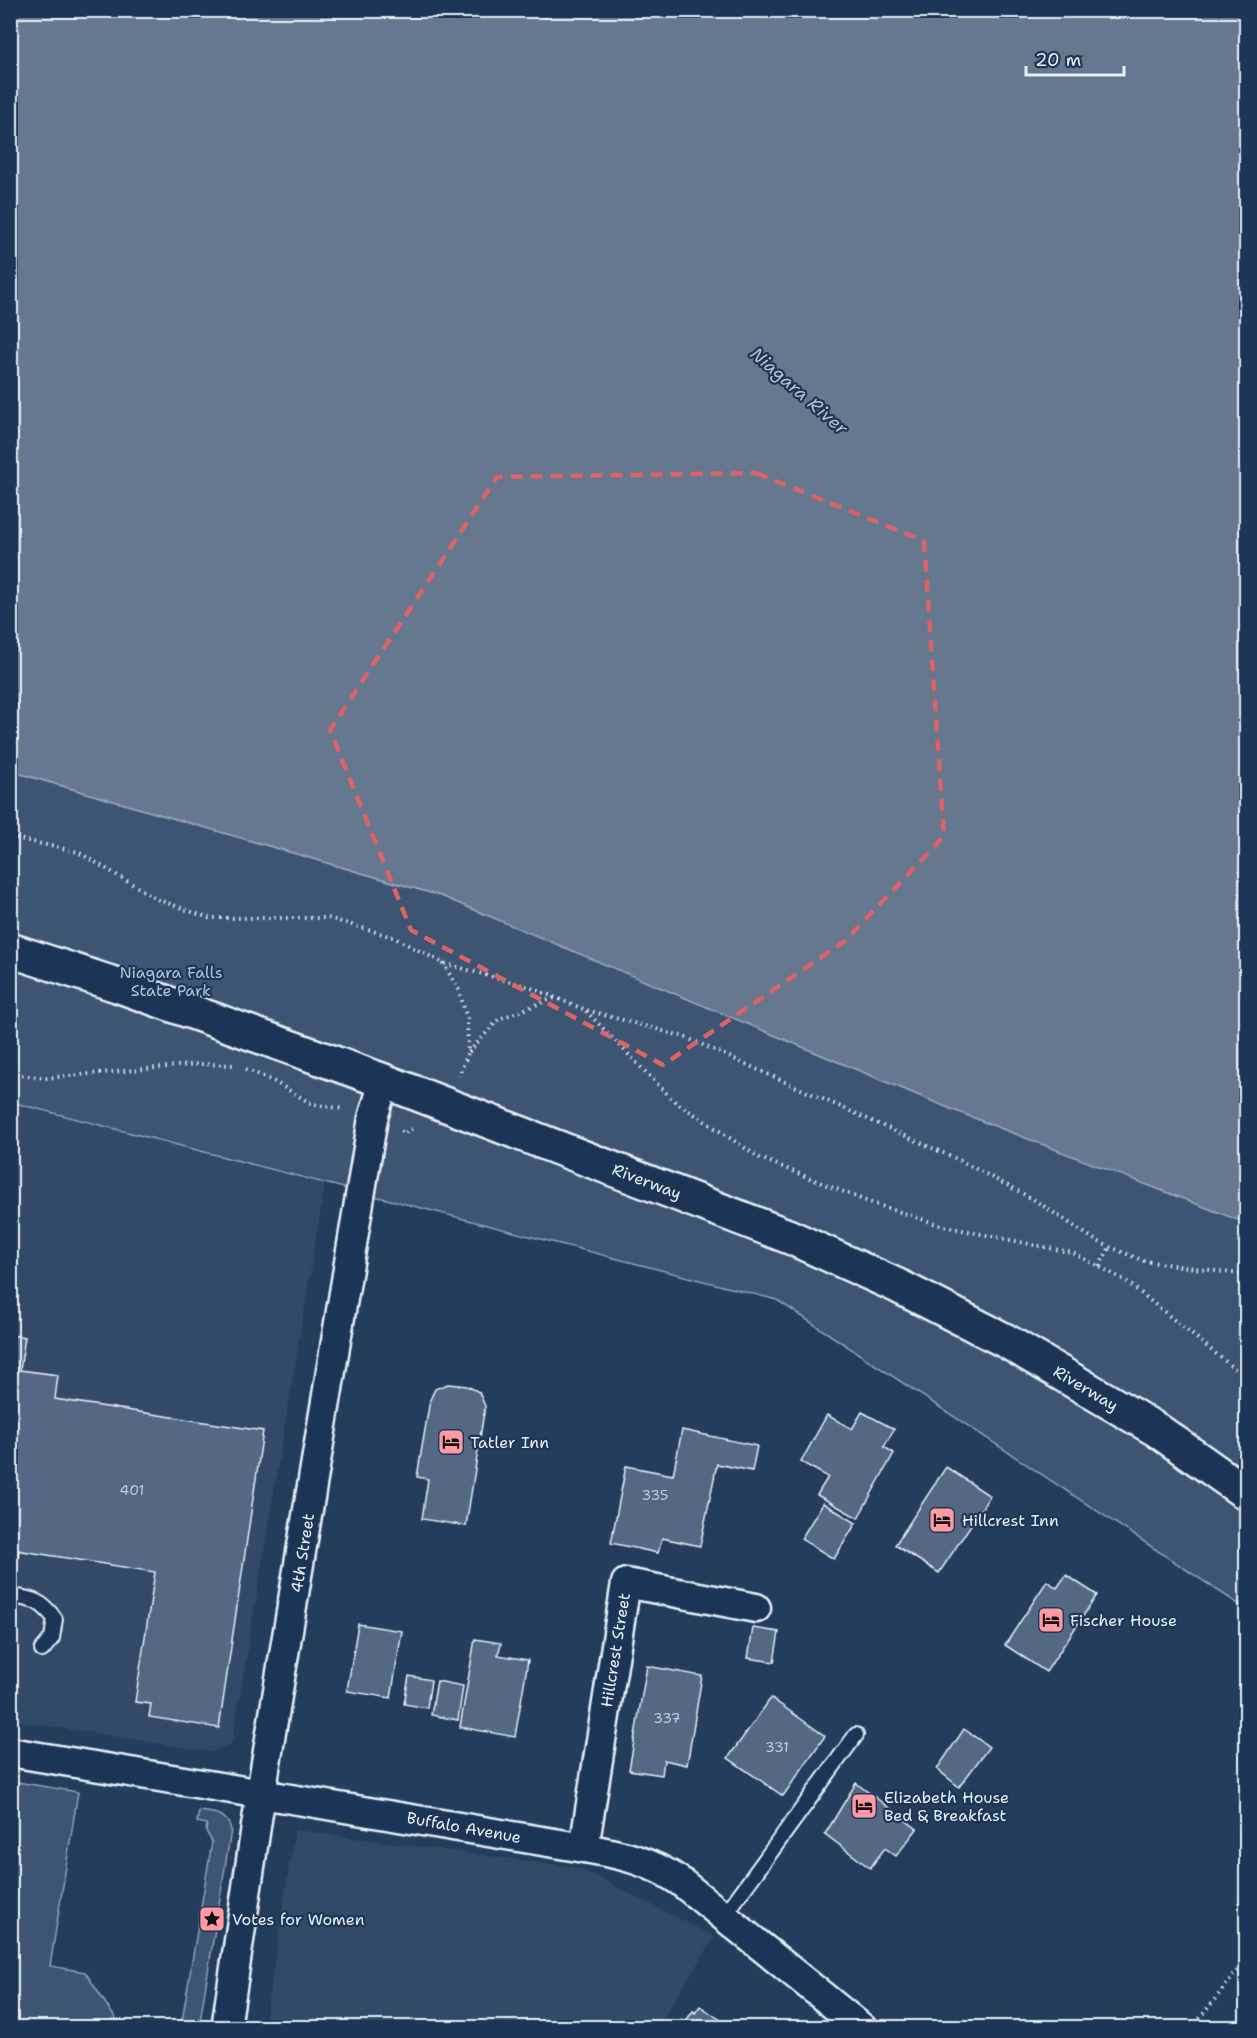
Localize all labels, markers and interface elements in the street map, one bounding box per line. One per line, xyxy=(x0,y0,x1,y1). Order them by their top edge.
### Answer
scale bar xyxy=(1026,39,1124,77)
text: 20 m xyxy=(1035,48,1081,72)
water label: Niagara River xyxy=(745,342,853,440)
park label: Niagara Falls State Park xyxy=(119,962,223,1001)
street label: Riverway xyxy=(609,1159,684,1204)
street label: Riverway xyxy=(1049,1361,1122,1416)
hotel icon: Tatler Inn xyxy=(436,1427,466,1457)
place label: Tatler Inn xyxy=(470,1432,549,1453)
house number: 401 xyxy=(120,1481,144,1499)
house number: 335 xyxy=(642,1486,668,1504)
hotel icon: Hillcrest Inn xyxy=(927,1505,957,1535)
place label: Hillcrest Inn xyxy=(962,1510,1059,1531)
street label: 4th Street xyxy=(286,1512,319,1594)
street label: Hillcrest Street xyxy=(596,1591,635,1709)
hotel icon: Fischer House xyxy=(1036,1605,1066,1635)
place label: Fischer House xyxy=(1070,1610,1177,1631)
house number: 337 xyxy=(653,1709,681,1727)
house number: 331 xyxy=(765,1738,789,1756)
place label: Elizabeth House Bed & Breakfast xyxy=(884,1787,1009,1826)
hotel icon: Elizabeth House Bed & Breakfast xyxy=(849,1791,879,1821)
street label: Buffalo Avenue xyxy=(405,1807,523,1848)
place icon: Votes for Women xyxy=(197,1904,227,1934)
place label: Votes for Women xyxy=(232,1909,365,1930)

